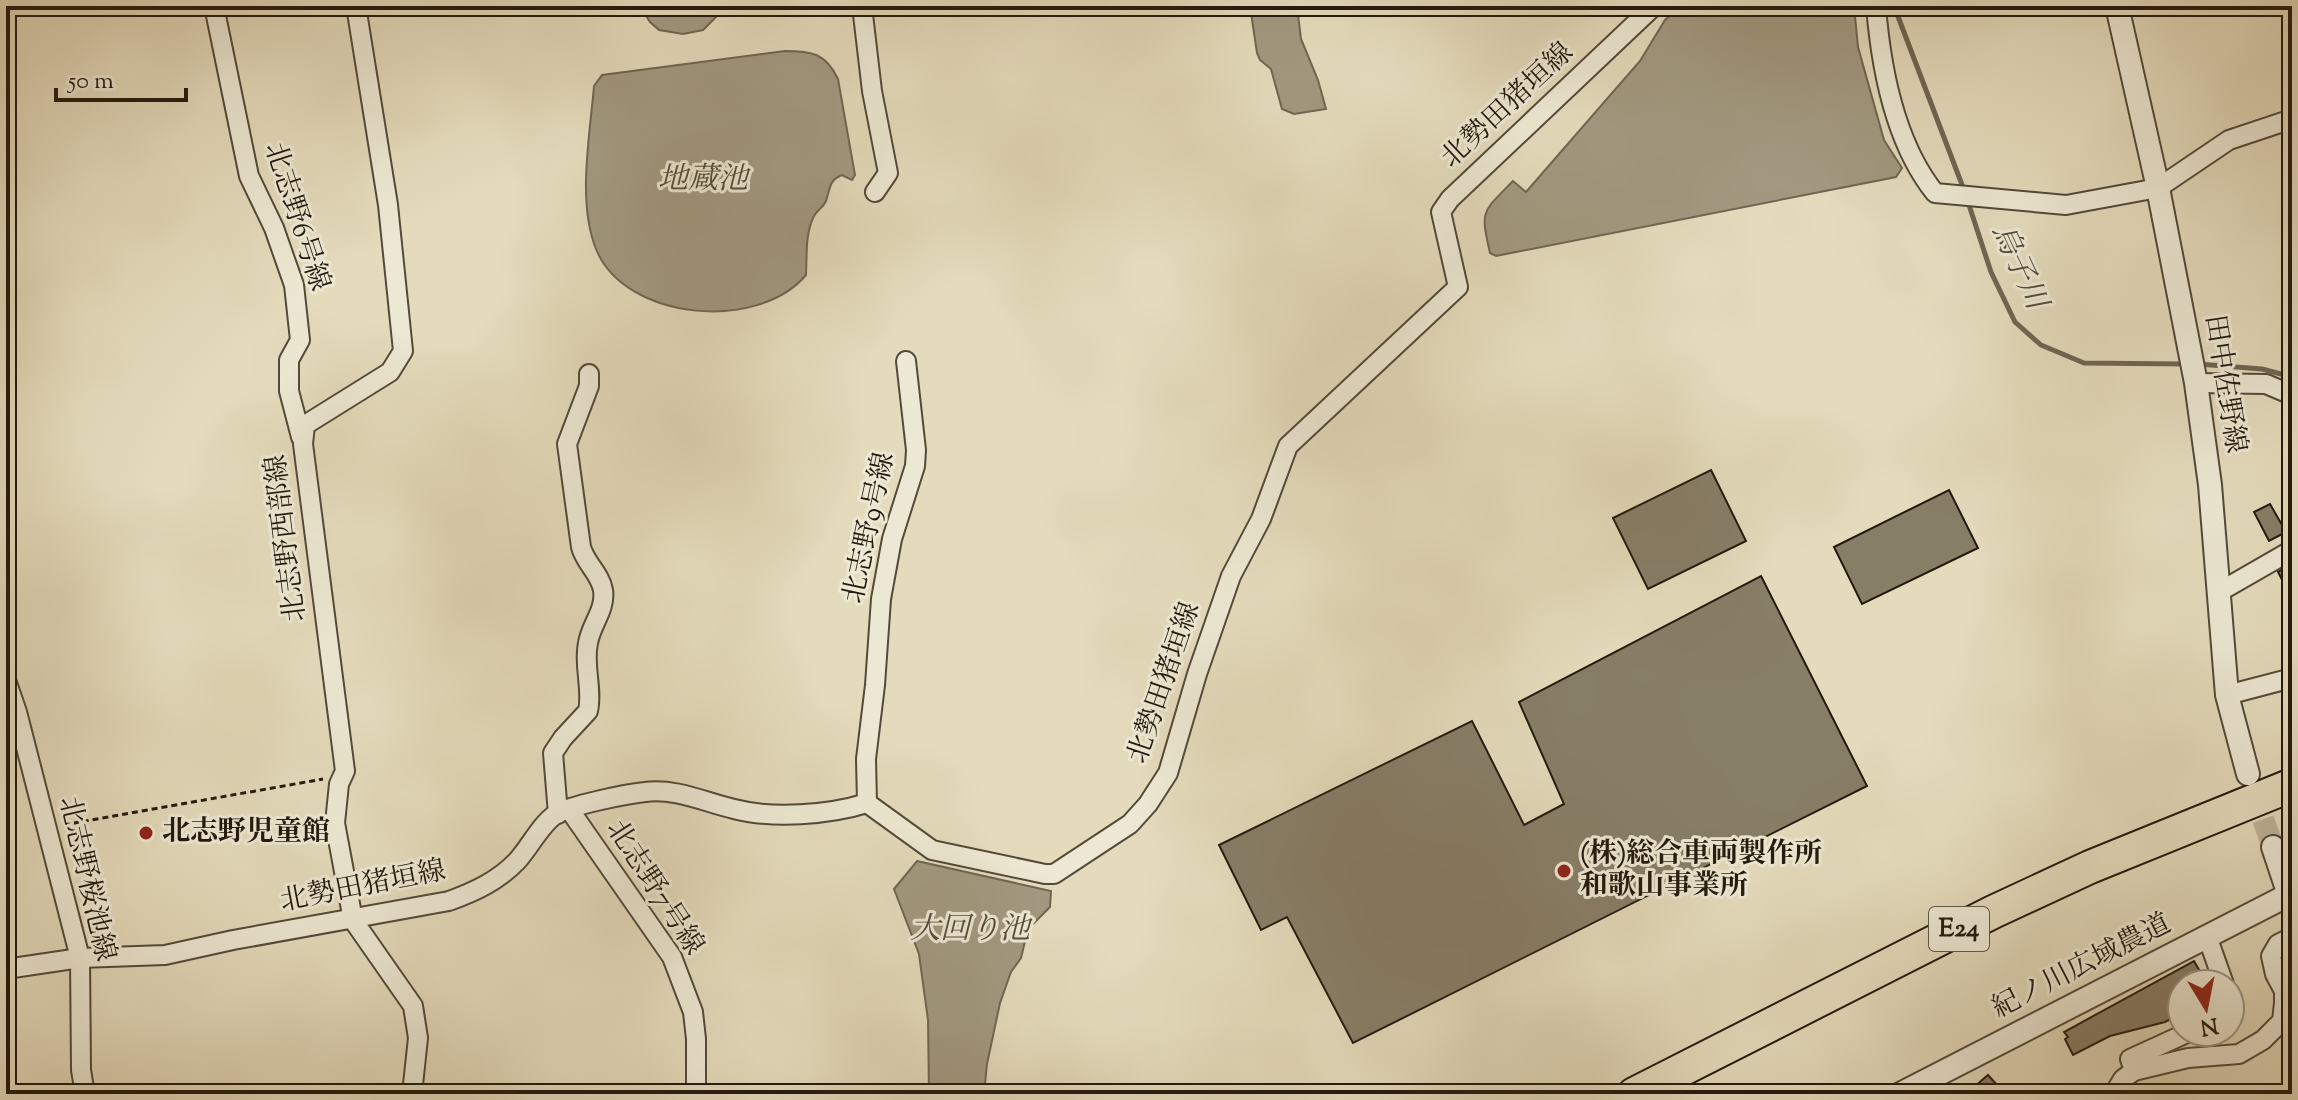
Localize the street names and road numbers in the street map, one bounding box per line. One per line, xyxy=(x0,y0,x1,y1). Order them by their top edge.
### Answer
street label: 北勢田猪垣線 xyxy=(1433,34,1583,178)
street label: 北志野6号線 xyxy=(253,138,339,296)
street label: 田中佐野線 xyxy=(2193,312,2255,456)
street label: 北志野9号線 xyxy=(834,449,906,607)
street label: 北志野西部線 xyxy=(257,452,317,624)
street label: 北勢田猪垣線 xyxy=(1119,597,1211,769)
street label: 北志野桜池線 xyxy=(48,793,124,965)
street label: 北志野7号線 xyxy=(595,813,713,963)
street label: 北勢田猪垣線 xyxy=(277,851,449,923)
street label: 紀ノ川広域農道 xyxy=(1986,905,2178,1029)
road number: E24 xyxy=(1929,907,1989,951)

